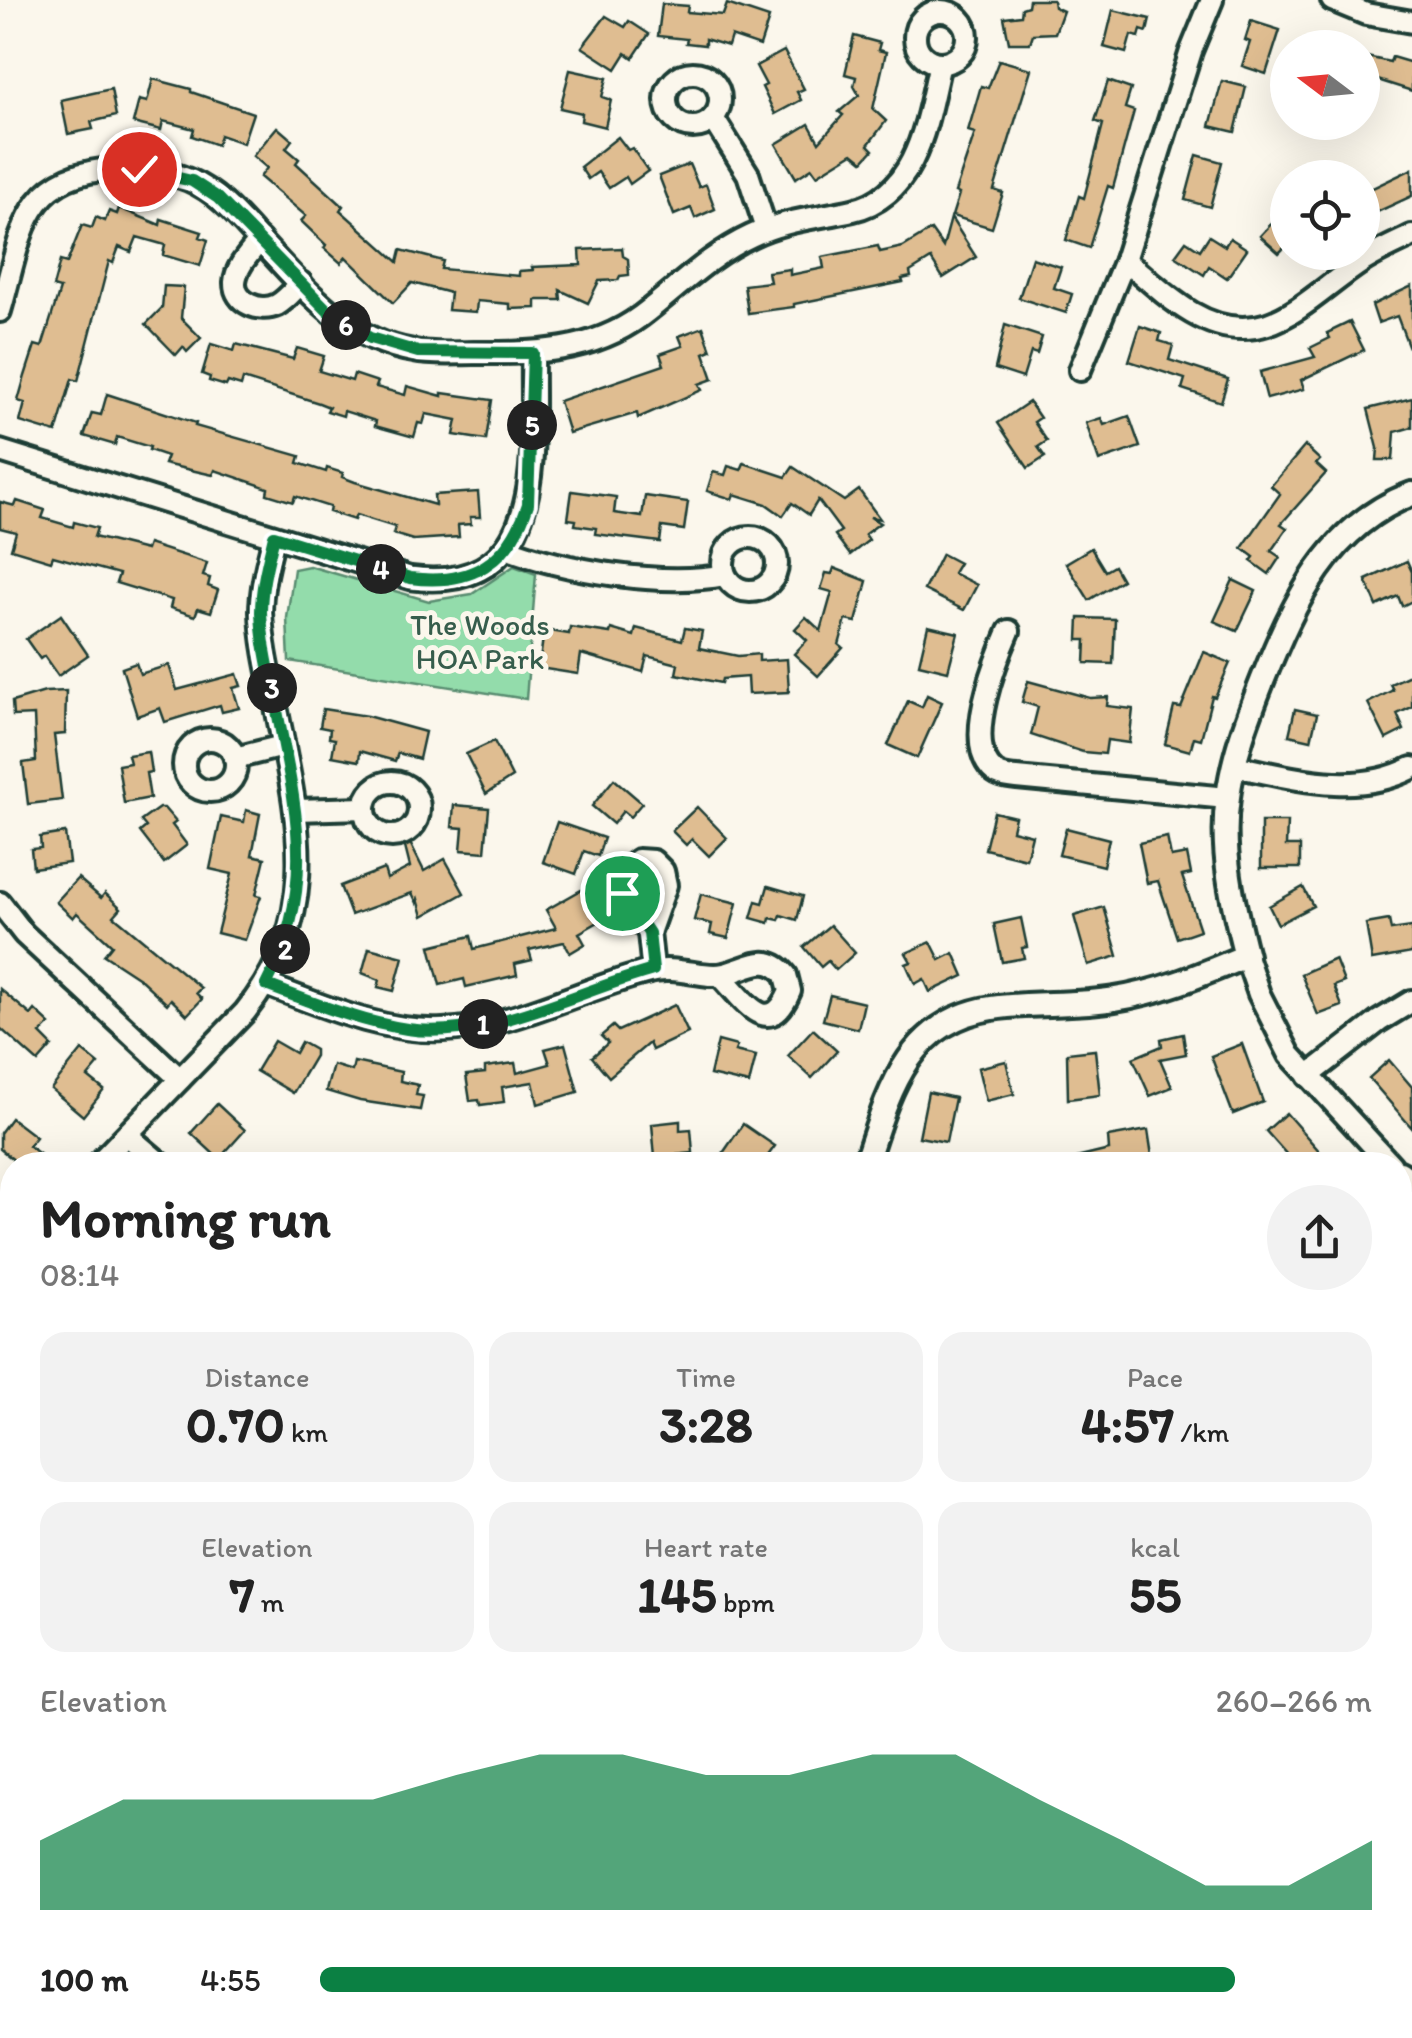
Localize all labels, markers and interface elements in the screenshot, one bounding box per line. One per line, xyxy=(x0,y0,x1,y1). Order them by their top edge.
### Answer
north arrow xyxy=(1270,30,1380,140)
map controls xyxy=(1270,30,1380,270)
pin xyxy=(97,127,182,212)
icon: check xyxy=(112,142,167,197)
button: locate xyxy=(1270,160,1380,270)
pin: 6 xyxy=(321,300,371,350)
text: 6 xyxy=(339,308,353,342)
pin: 5 xyxy=(507,400,557,450)
text: 5 xyxy=(525,408,539,442)
pin: 4 xyxy=(356,544,406,594)
text: 4 xyxy=(373,552,389,586)
park label: The Woods HOA Park xyxy=(410,606,550,677)
pin: 3 xyxy=(247,663,297,713)
text: 3 xyxy=(264,671,280,705)
pin xyxy=(580,851,665,936)
icon: arrive xyxy=(595,866,650,921)
pin: 2 xyxy=(260,924,310,974)
text: 2 xyxy=(278,932,292,966)
pin: 1 xyxy=(458,999,508,1049)
text: 1 xyxy=(477,1007,490,1041)
text: Morning run xyxy=(40,1185,331,1251)
button: share xyxy=(1267,1185,1372,1290)
text: 08:14 xyxy=(40,1256,119,1294)
text: Distance xyxy=(205,1360,309,1394)
text: Time xyxy=(676,1360,736,1394)
text: Pace xyxy=(1127,1360,1183,1394)
text: 0.70 xyxy=(186,1394,285,1455)
text: 3:28 xyxy=(659,1394,753,1455)
text: 4:57 xyxy=(1081,1394,1174,1455)
text: km xyxy=(285,1415,328,1449)
text: /km xyxy=(1174,1415,1229,1449)
text: Elevation xyxy=(201,1530,313,1564)
text: Heart rate xyxy=(644,1530,768,1564)
text: kcal xyxy=(1130,1530,1180,1564)
text: 7 xyxy=(230,1564,254,1625)
text: 145 xyxy=(637,1564,717,1625)
text: 55 xyxy=(1129,1564,1181,1625)
text: m xyxy=(254,1585,284,1619)
text: bpm xyxy=(717,1585,775,1619)
text: Elevation xyxy=(40,1682,167,1720)
text: 260–266 m xyxy=(1216,1682,1372,1720)
text: 100 m xyxy=(40,1961,128,1999)
text: 4:55 xyxy=(200,1961,261,1999)

